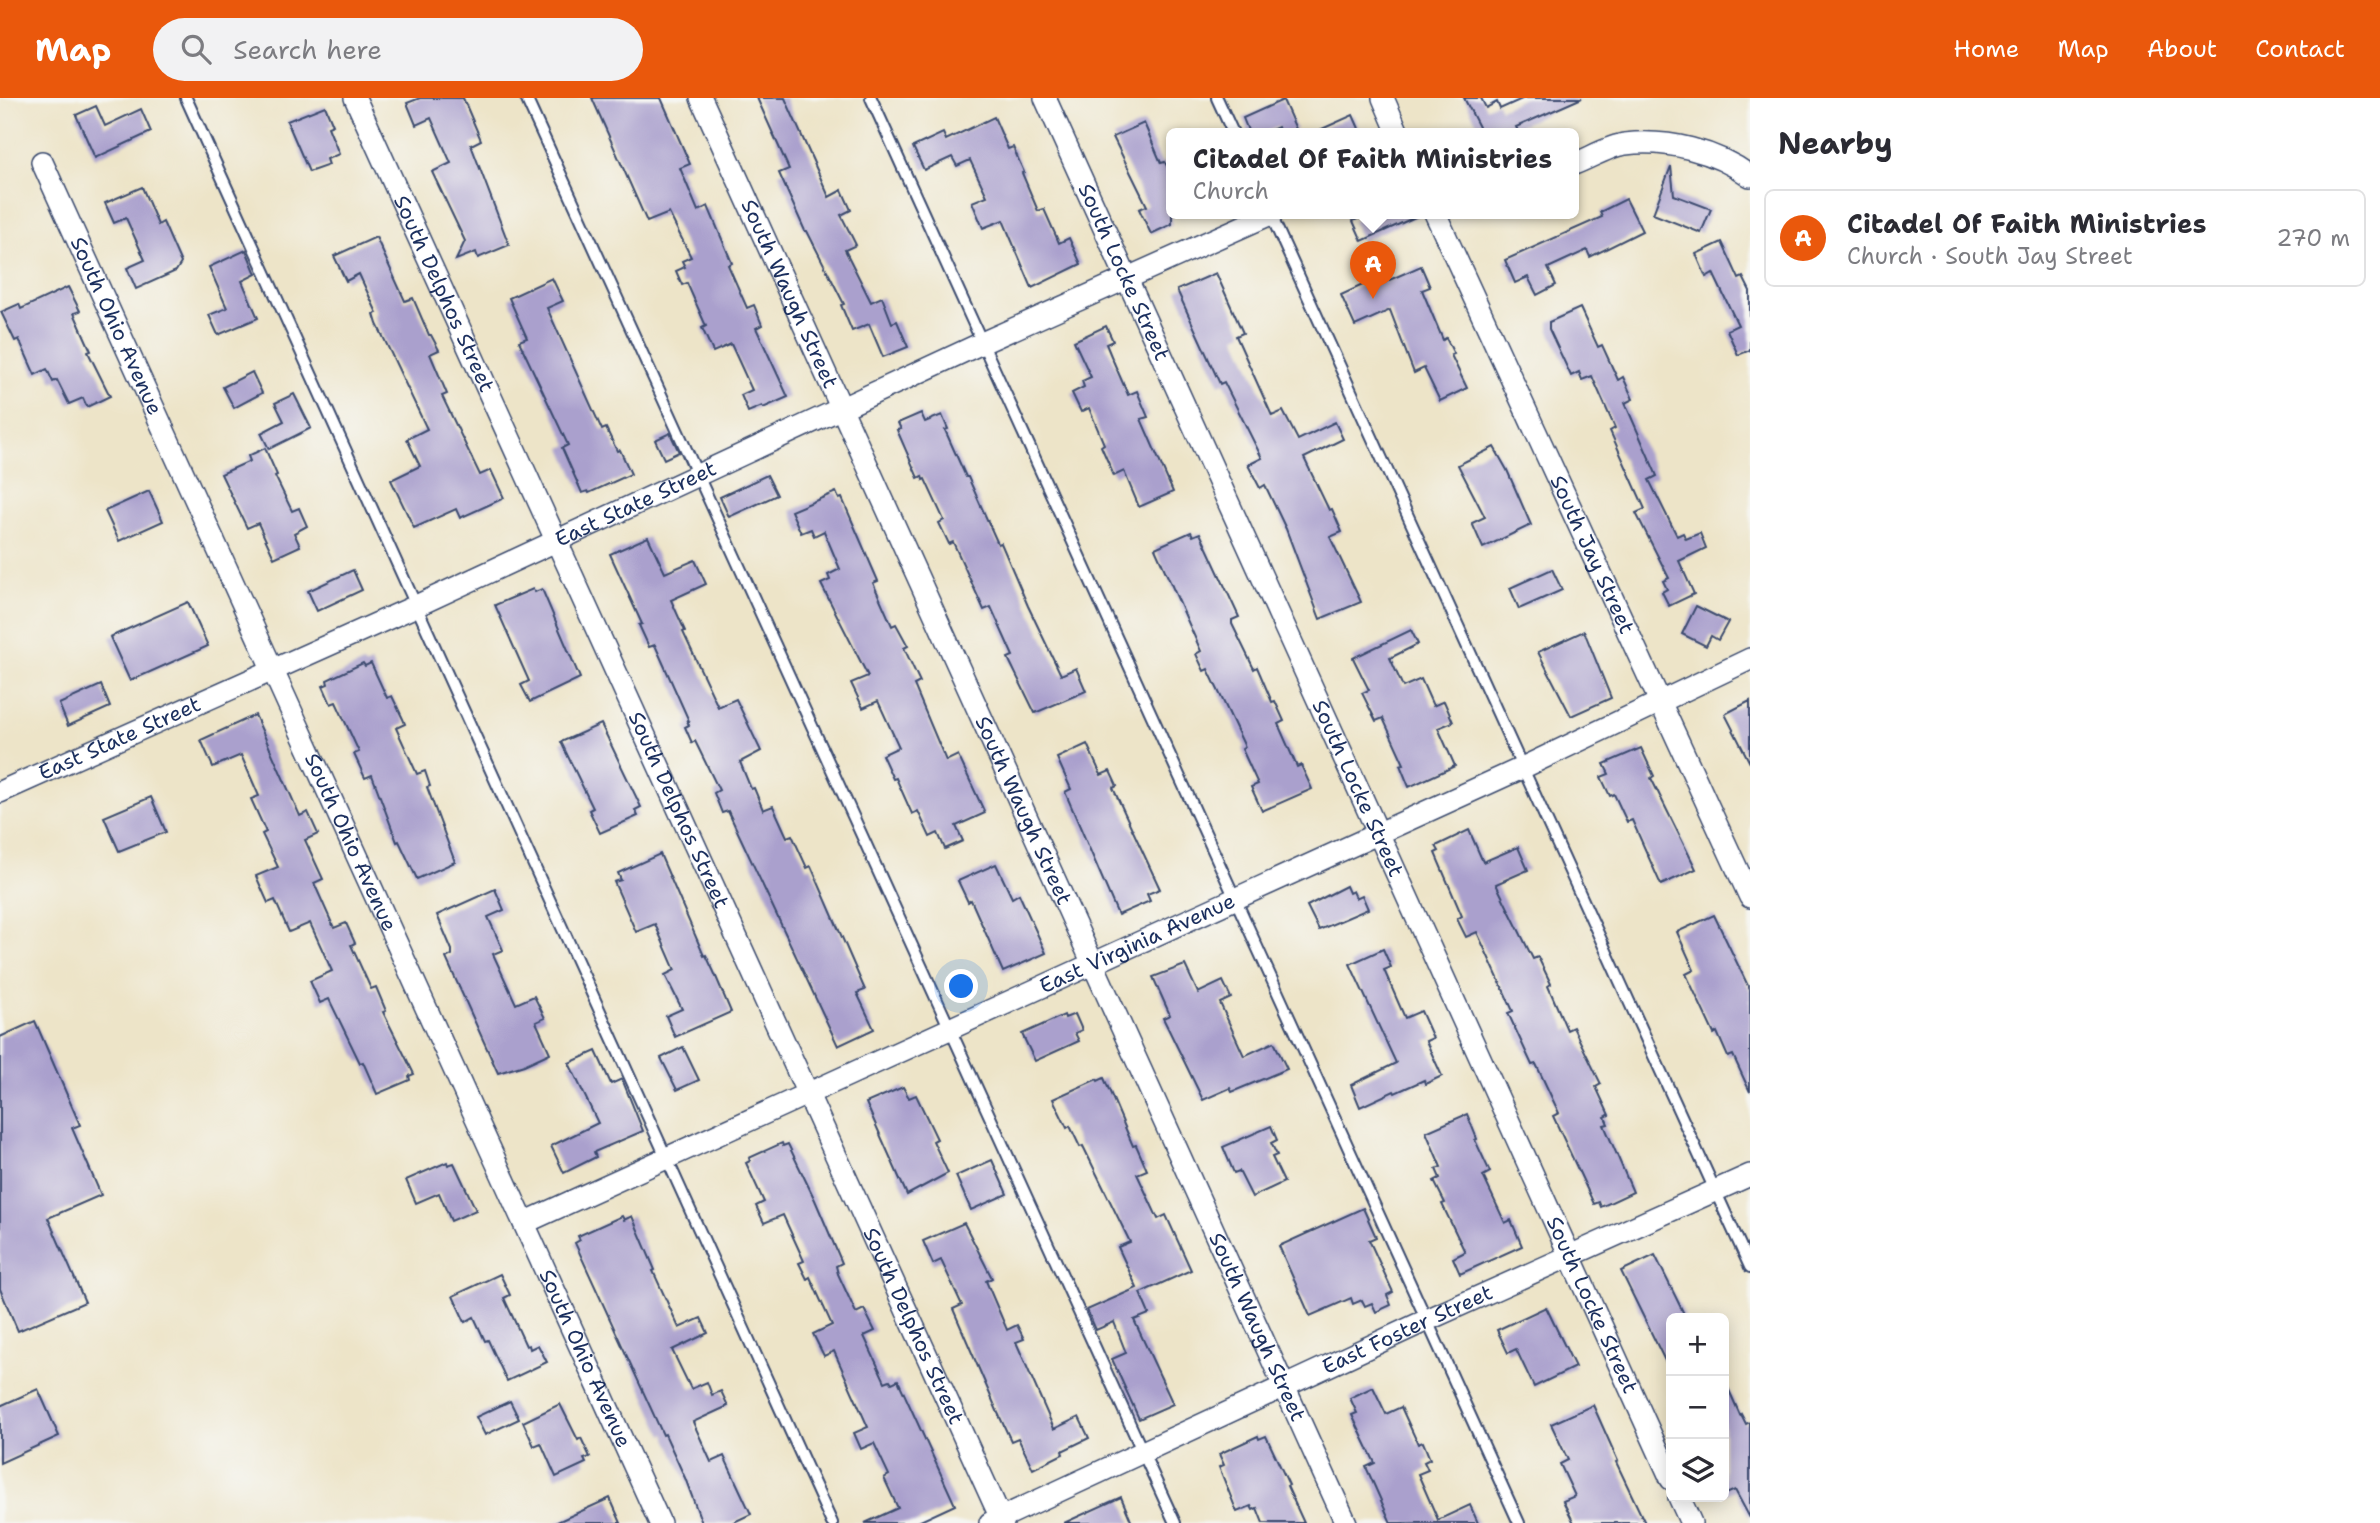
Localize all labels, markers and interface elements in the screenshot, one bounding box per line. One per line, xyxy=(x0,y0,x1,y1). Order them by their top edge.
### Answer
search box xyxy=(153,18,643,81)
text: Map xyxy=(35,27,111,72)
icon: search xyxy=(177,30,215,68)
text: Search here xyxy=(233,32,382,67)
text: Home xyxy=(1953,33,2019,65)
text: Map xyxy=(2057,33,2109,65)
text: About xyxy=(2147,33,2217,65)
text: Contact xyxy=(2255,33,2345,65)
text: Nearby xyxy=(1778,123,1893,164)
popup xyxy=(1166,128,1579,219)
text: Citadel Of Faith Ministries xyxy=(1193,141,1552,176)
text: Church xyxy=(1193,176,1269,206)
street label: South Locke Street xyxy=(1072,179,1176,365)
street label: South Delphos Street xyxy=(387,191,501,397)
street label: South Waugh Street xyxy=(735,195,845,393)
text: Citadel Of Faith Ministries xyxy=(1847,206,2206,241)
text: A xyxy=(1794,223,1812,253)
text: 270 m xyxy=(2276,223,2350,253)
street label: South Ohio Avenue xyxy=(64,232,169,419)
pin: A xyxy=(1350,241,1396,299)
text: Church · South Jay Street xyxy=(1847,241,2133,271)
street label: East State Street xyxy=(551,454,721,553)
street label: South Jay Street xyxy=(1544,471,1641,638)
street label: East State Street xyxy=(34,690,205,787)
street label: South Locke Street xyxy=(1306,695,1410,881)
street label: South Delphos Street xyxy=(622,707,736,913)
street label: South Waugh Street xyxy=(969,712,1078,909)
street label: South Ohio Avenue xyxy=(298,749,403,936)
street label: East Virginia Avenue xyxy=(1035,887,1239,1000)
your location xyxy=(944,969,978,1003)
street label: South Locke Street xyxy=(1540,1212,1644,1398)
street label: South Delphos Street xyxy=(857,1223,970,1429)
street label: South Waugh Street xyxy=(1202,1228,1312,1426)
street label: South Ohio Avenue xyxy=(533,1265,638,1452)
street label: East Foster Street xyxy=(1318,1278,1497,1381)
map controls xyxy=(1666,1313,1729,1502)
button: + xyxy=(1666,1313,1729,1376)
button: − xyxy=(1666,1376,1729,1439)
button: layers xyxy=(1666,1439,1729,1502)

